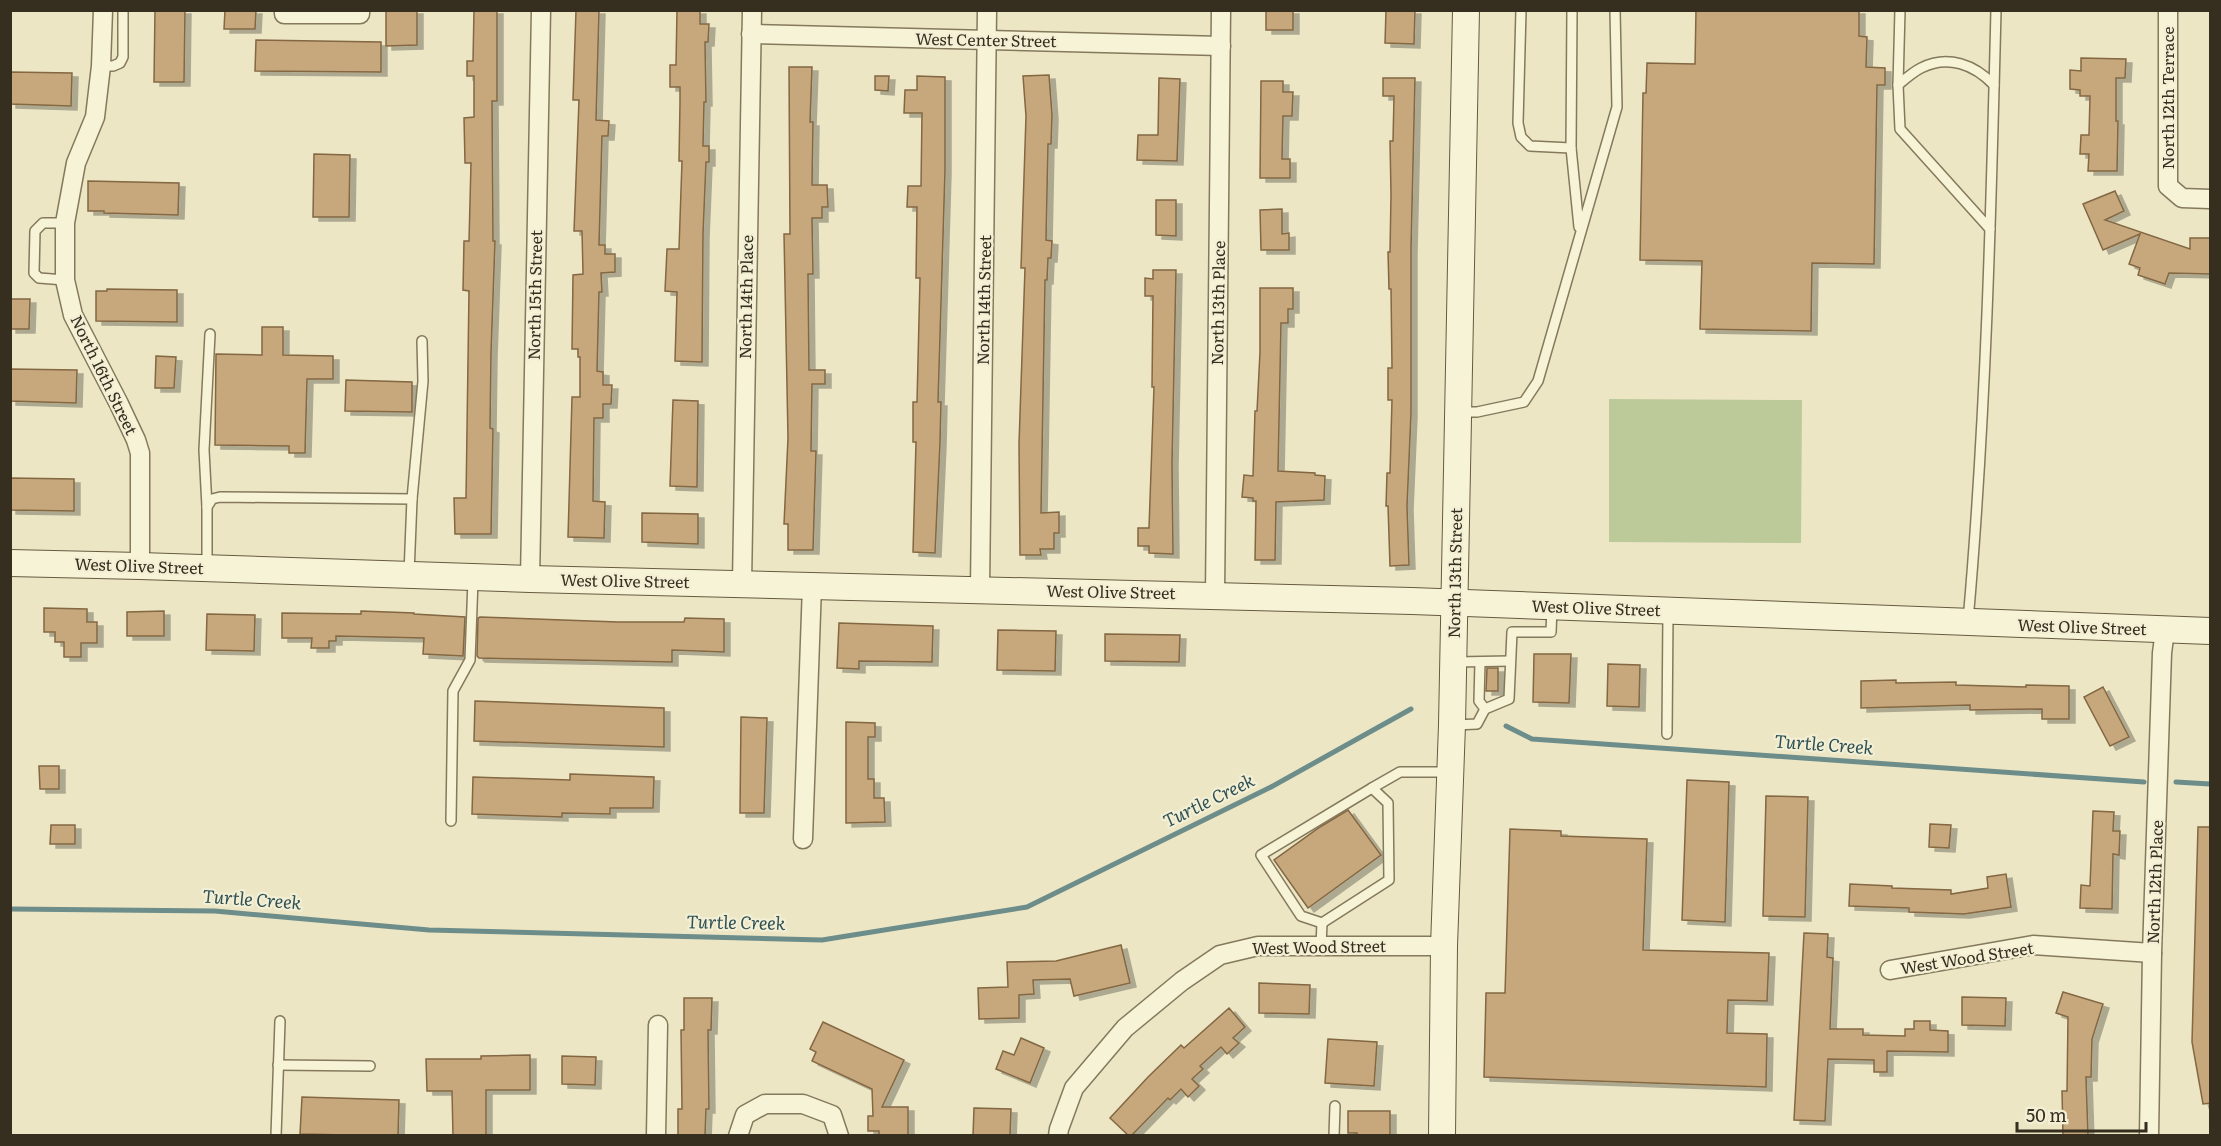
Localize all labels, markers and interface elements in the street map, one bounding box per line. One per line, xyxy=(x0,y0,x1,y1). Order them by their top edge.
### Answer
street label: West Center Street xyxy=(915,26,1057,52)
street label: North 12th Terrace xyxy=(2155,26,2179,170)
street label: North 15th Street xyxy=(521,229,547,360)
street label: North 14th Street xyxy=(970,234,996,365)
street label: North 14th Place xyxy=(732,235,758,359)
street label: North 13th Place xyxy=(1204,240,1230,366)
street label: North 16th Street xyxy=(65,311,145,439)
street label: North 13th Street xyxy=(1441,507,1467,639)
street label: West Olive Street xyxy=(74,551,205,579)
street label: West Olive Street xyxy=(560,567,690,593)
street label: West Olive Street xyxy=(1046,578,1176,604)
street label: West Olive Street xyxy=(1531,593,1662,621)
street label: West Olive Street xyxy=(2017,612,2148,640)
water label: Turtle Creek xyxy=(1774,727,1874,760)
water label: Turtle Creek xyxy=(1158,766,1259,833)
street label: North 12th Place xyxy=(2140,819,2168,944)
water label: Turtle Creek xyxy=(202,882,302,915)
water label: Turtle Creek xyxy=(686,907,786,936)
street label: West Wood Street xyxy=(1252,933,1387,959)
street label: West Wood Street xyxy=(1899,935,2036,979)
scale bar xyxy=(2017,1095,2146,1133)
text: 50 m xyxy=(2026,1101,2067,1128)

